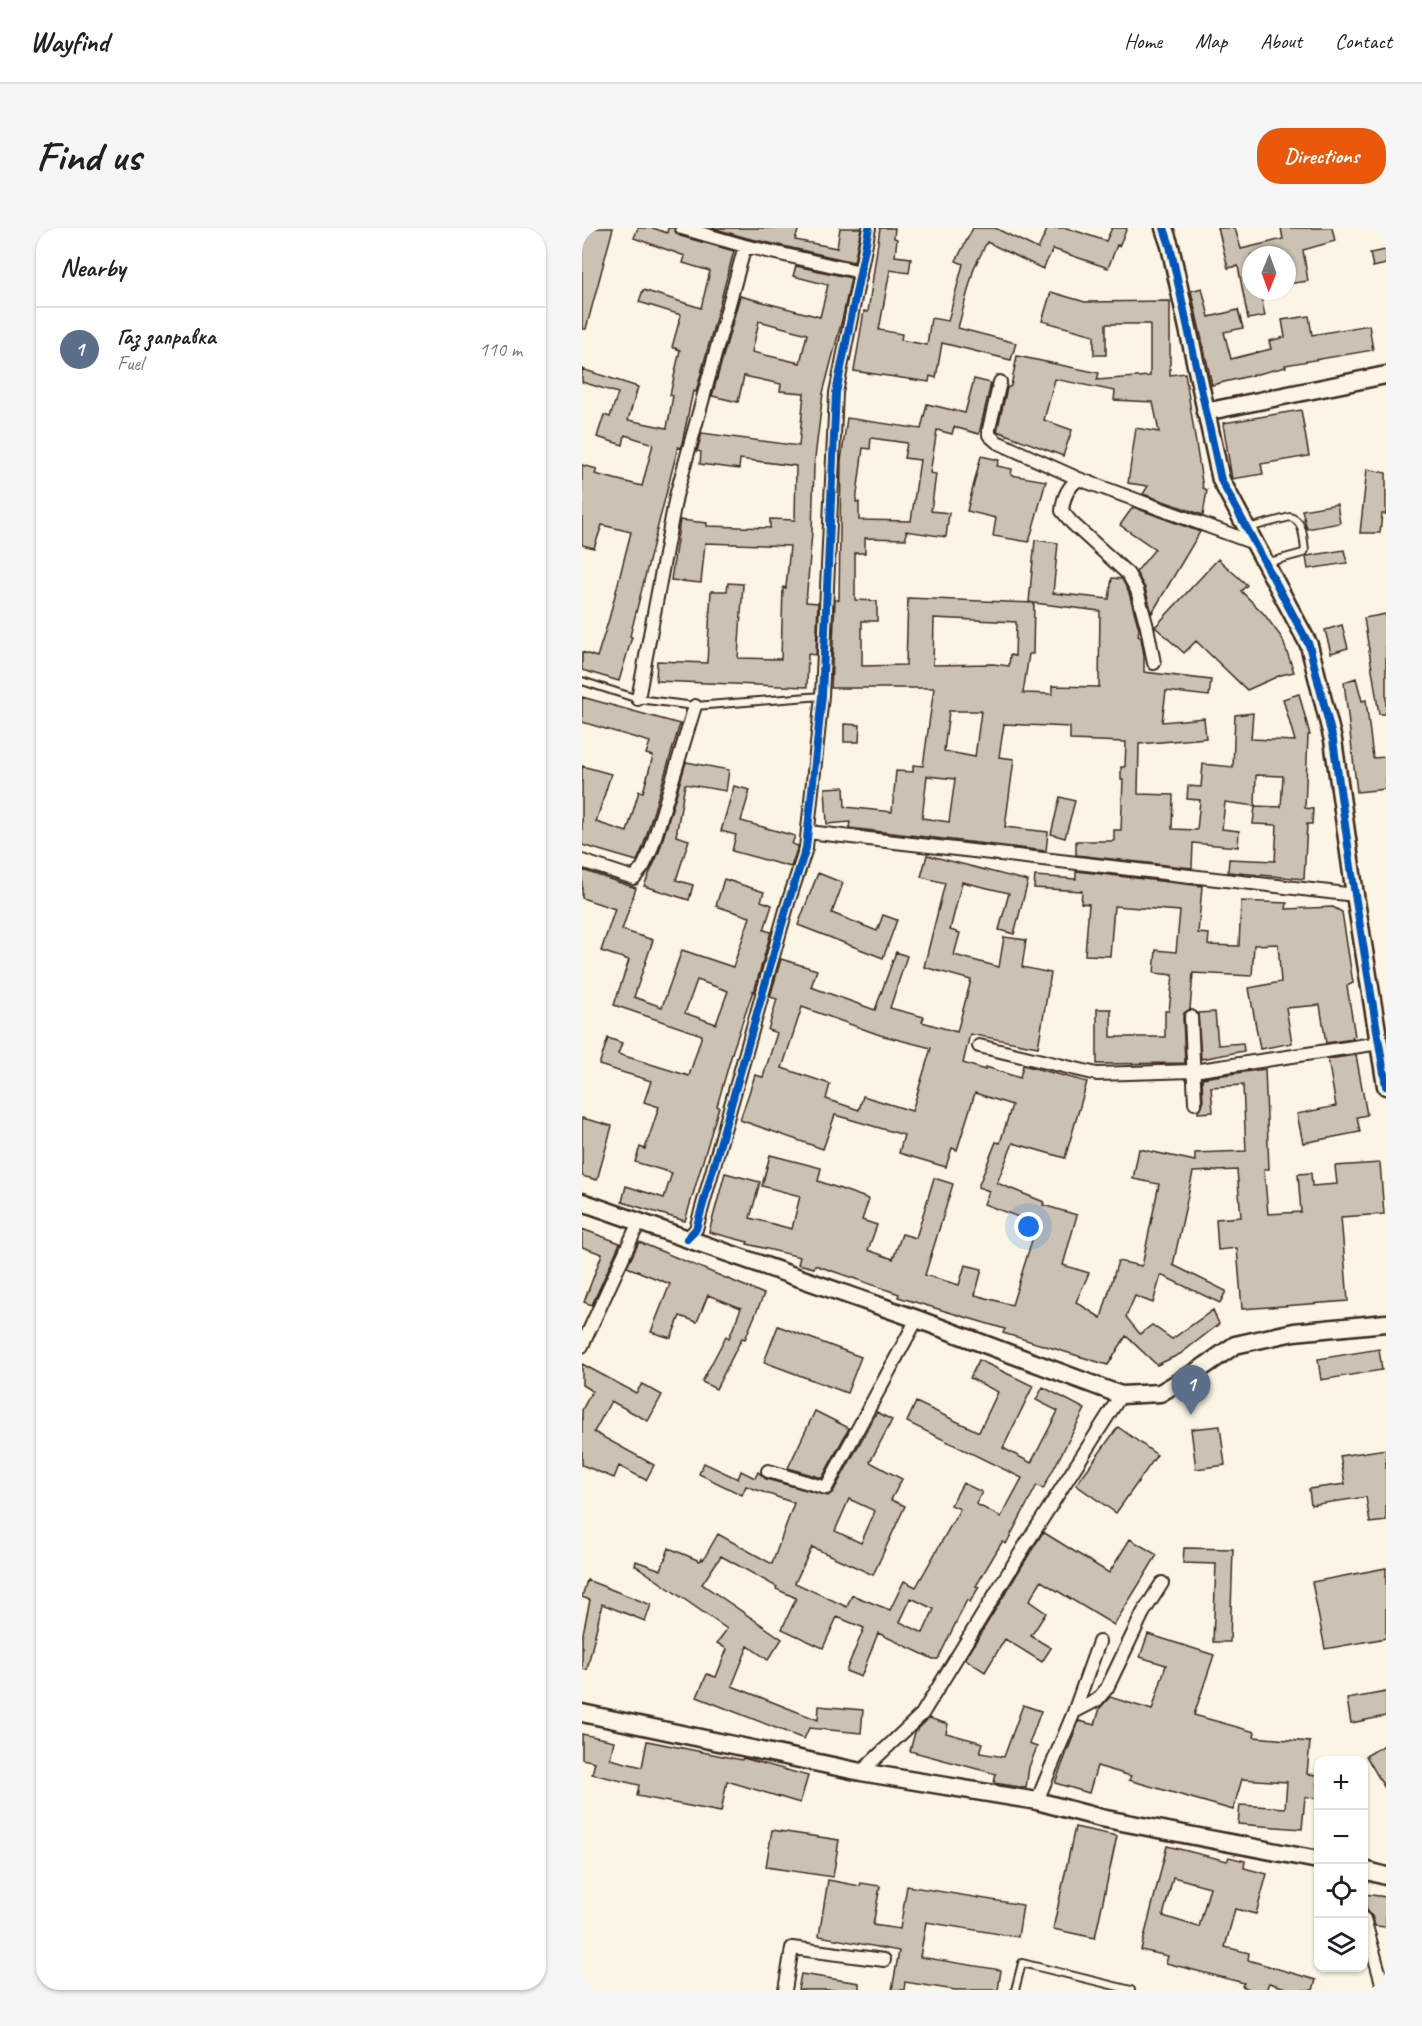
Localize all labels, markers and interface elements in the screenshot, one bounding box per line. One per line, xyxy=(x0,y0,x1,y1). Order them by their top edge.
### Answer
text: Wayfind xyxy=(30,24,109,59)
text: Home xyxy=(1124,28,1162,54)
text: Map xyxy=(1195,28,1227,54)
text: About xyxy=(1260,28,1302,54)
text: Contact xyxy=(1335,28,1392,54)
button: Directions xyxy=(1257,128,1386,184)
text: Find us xyxy=(36,130,141,183)
north arrow xyxy=(1242,246,1296,300)
text: Nearby xyxy=(60,251,125,284)
text: Газ заправка xyxy=(117,323,216,351)
text: 1 xyxy=(75,337,84,362)
text: 110 m xyxy=(479,337,522,362)
text: Fuel xyxy=(117,351,143,376)
your location xyxy=(1014,1212,1043,1241)
pin: 1 xyxy=(1172,1366,1210,1415)
map controls xyxy=(1314,1756,1368,1972)
button: + xyxy=(1314,1756,1368,1810)
button: − xyxy=(1314,1810,1368,1864)
button: locate xyxy=(1314,1864,1368,1918)
button: layers xyxy=(1314,1918,1368,1972)

